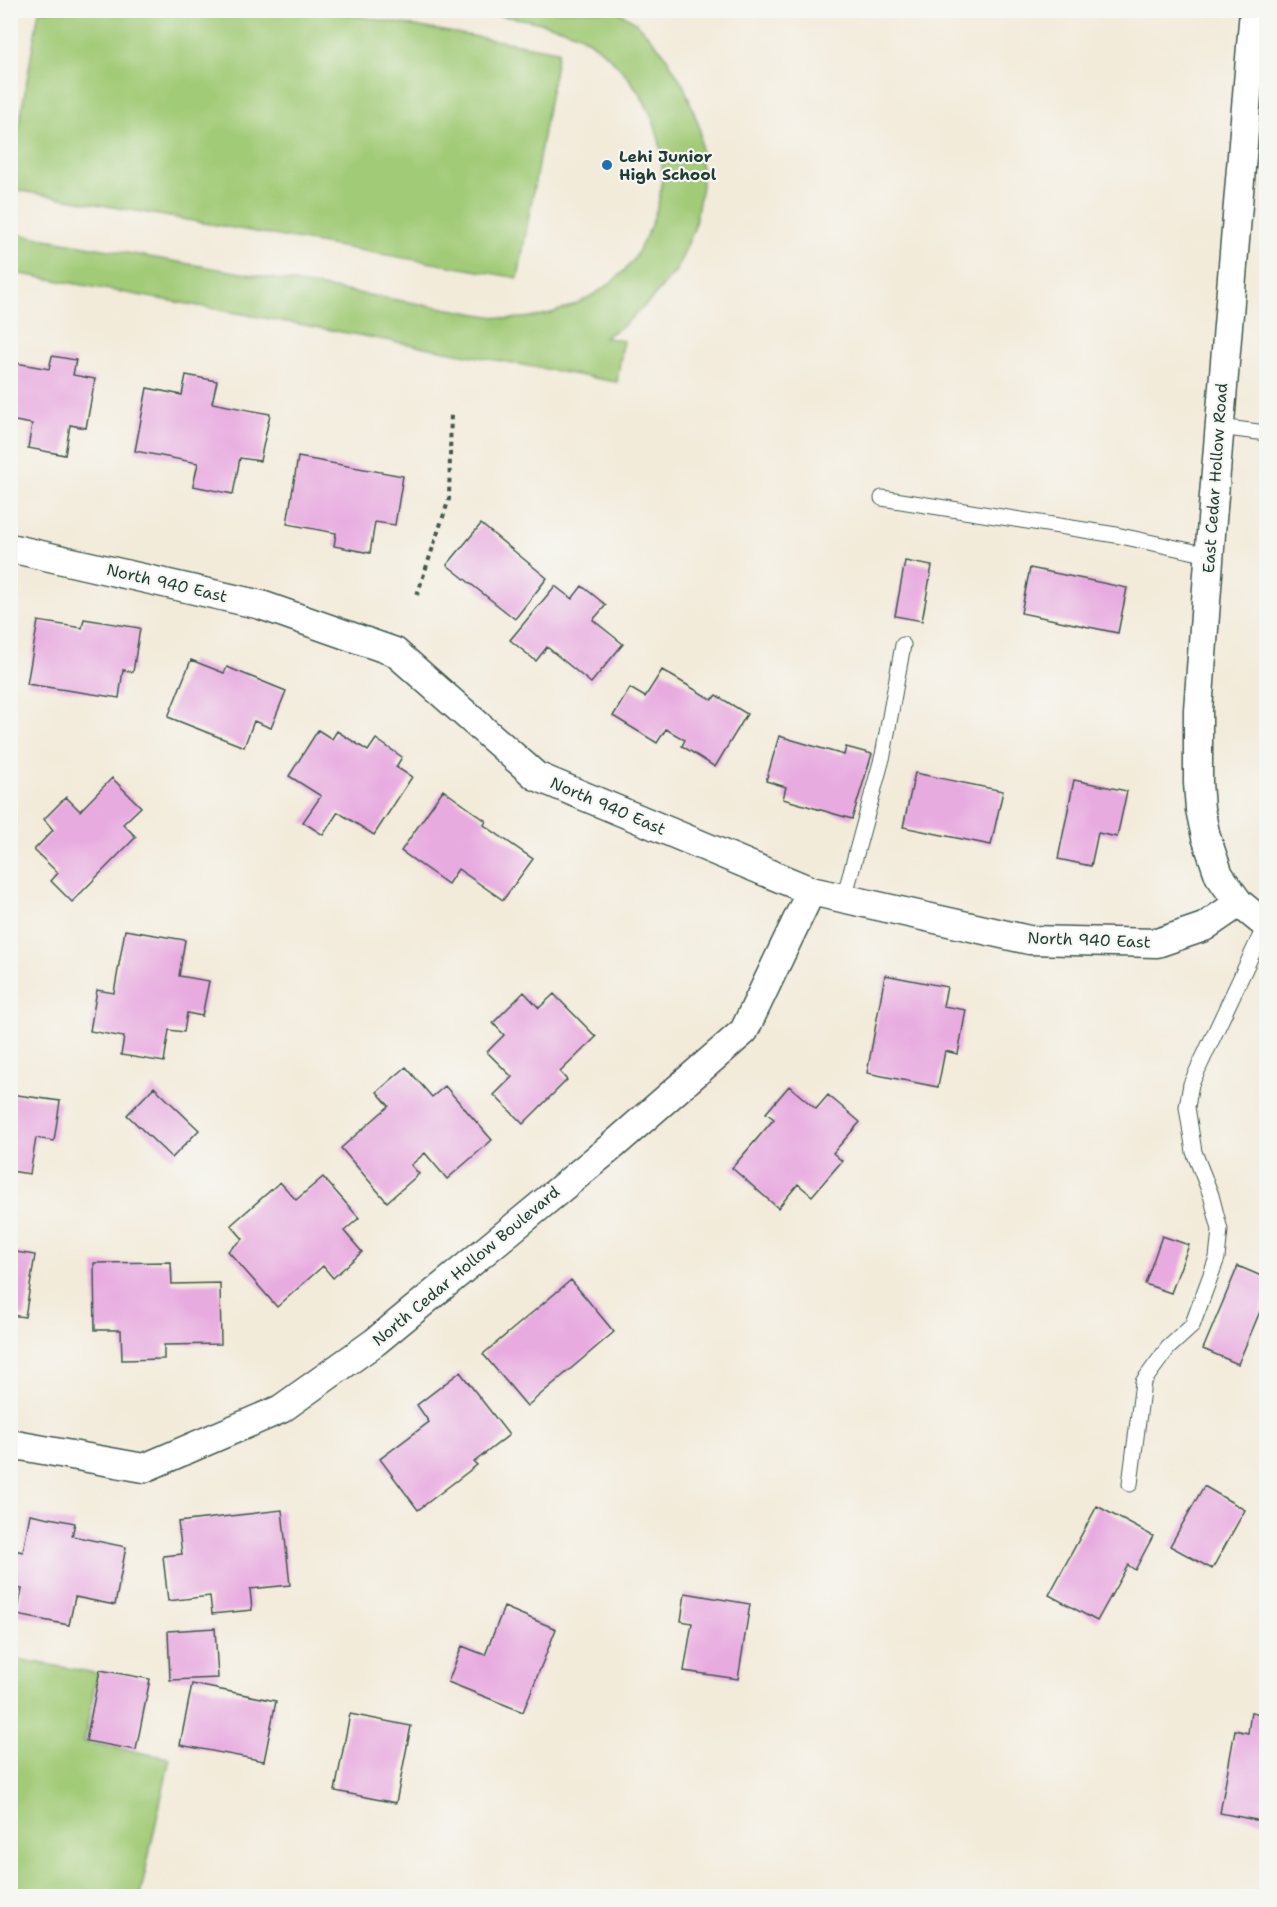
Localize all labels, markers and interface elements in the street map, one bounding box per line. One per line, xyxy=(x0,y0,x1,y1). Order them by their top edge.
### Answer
place label: Lehi Junior High School xyxy=(619,146,717,185)
marker: Lehi Junior High School xyxy=(600,158,614,172)
street label: East Cedar Hollow Road xyxy=(1198,382,1232,574)
street label: North 940 East xyxy=(105,559,229,607)
street label: North 940 East xyxy=(547,772,669,840)
street label: North 940 East xyxy=(1027,927,1151,953)
street label: North Cedar Hollow Boulevard xyxy=(368,1181,564,1351)

